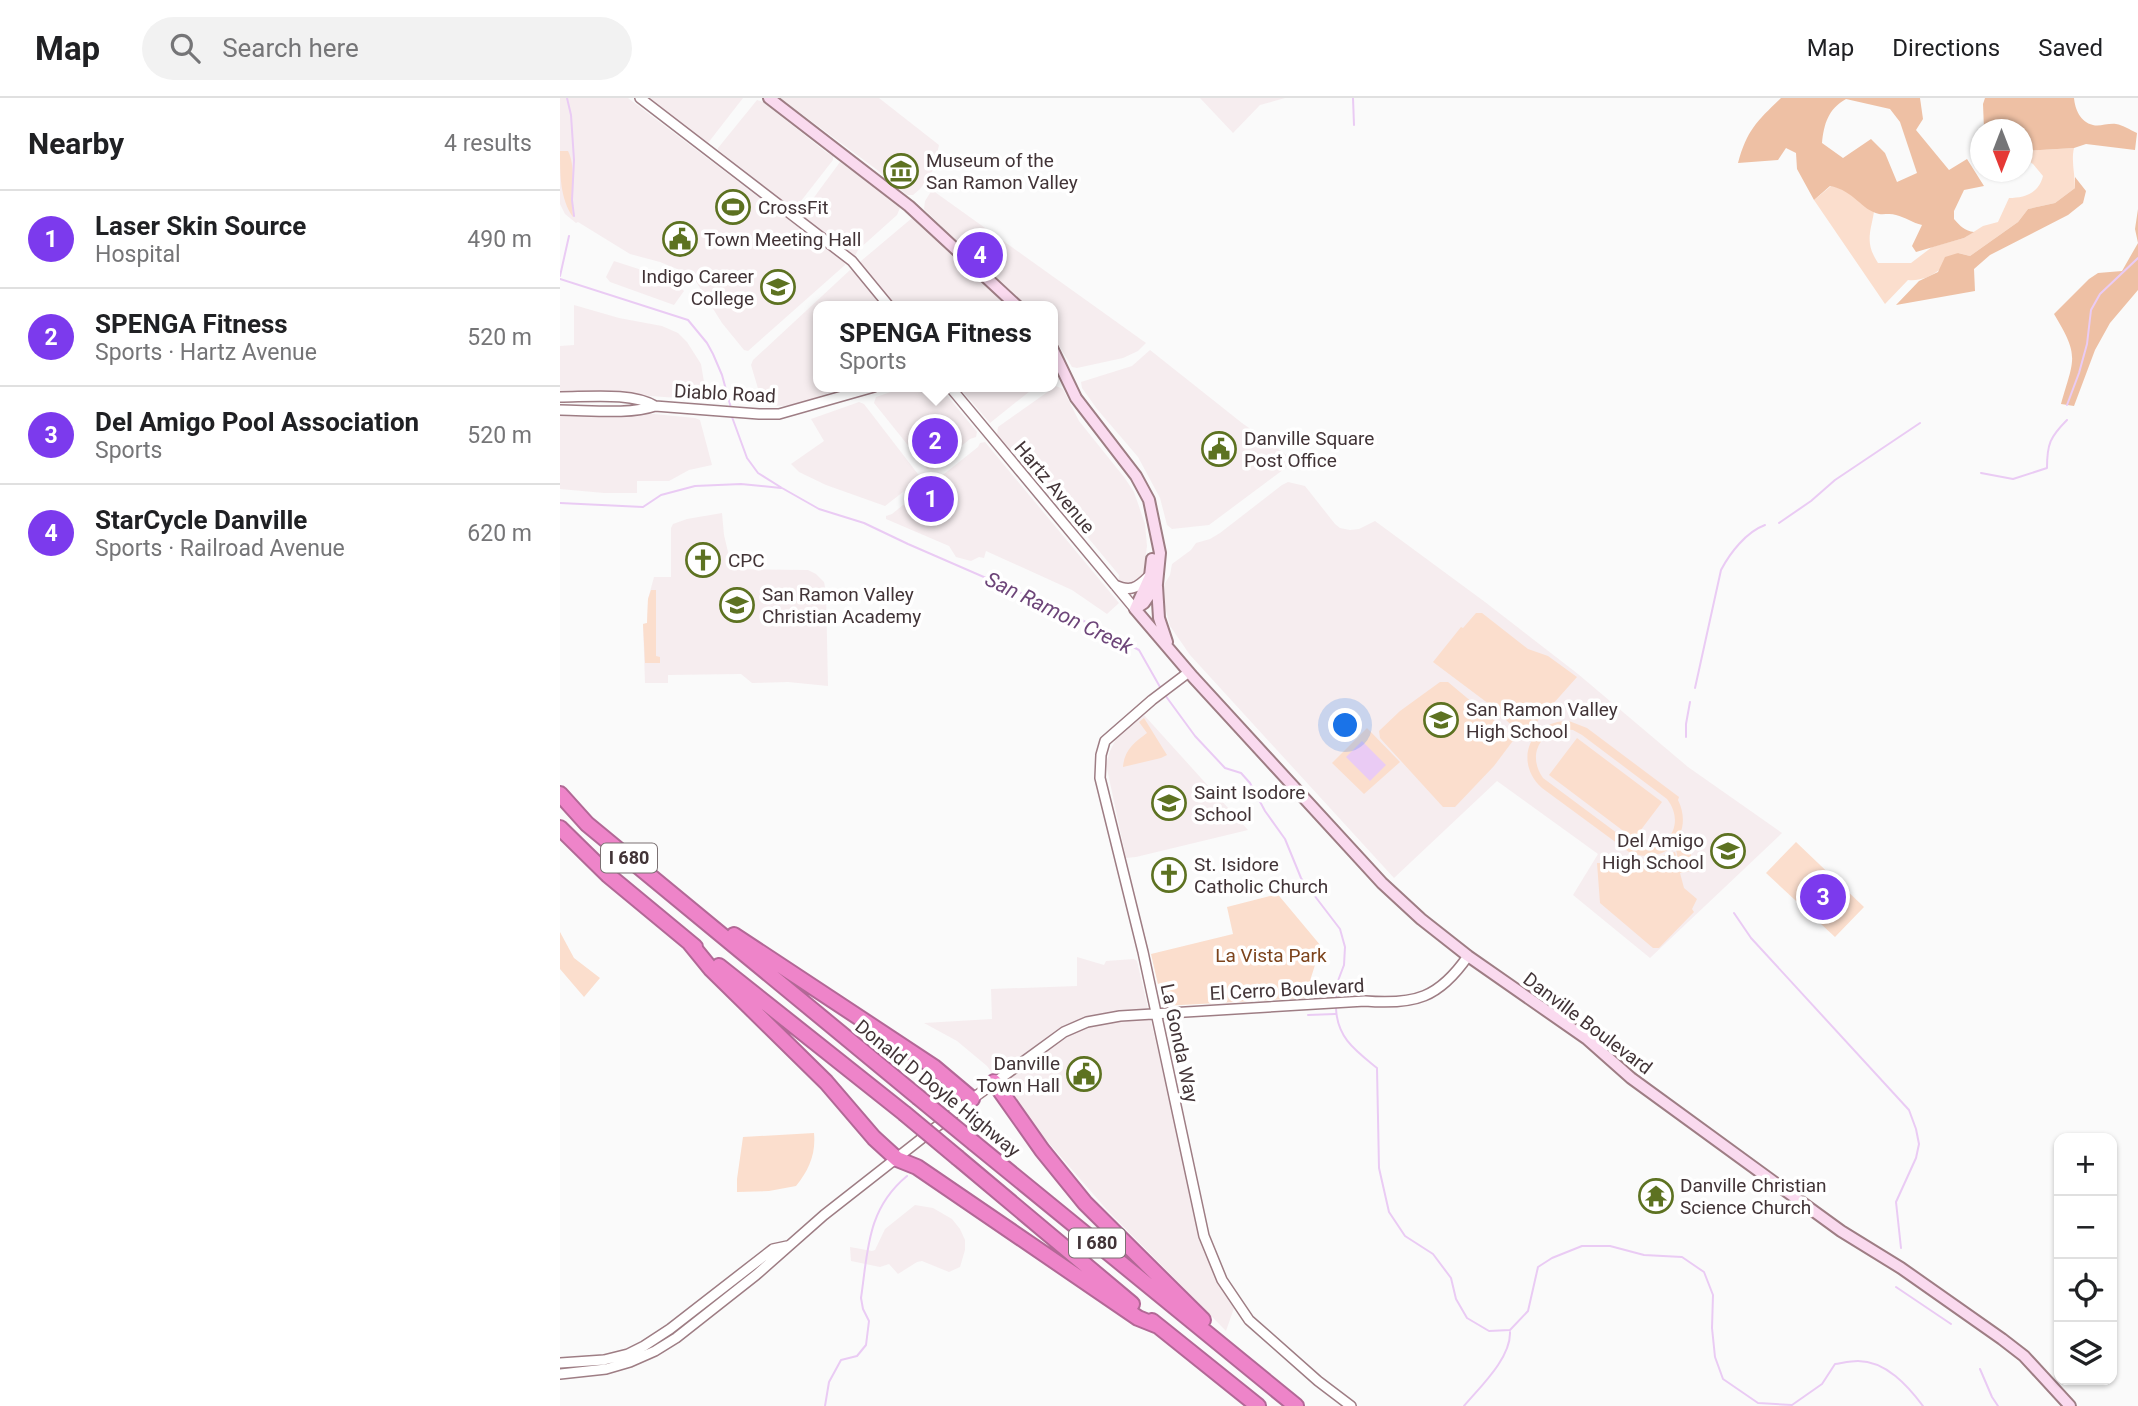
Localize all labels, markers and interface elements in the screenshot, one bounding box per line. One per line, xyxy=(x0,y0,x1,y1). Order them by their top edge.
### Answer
search box xyxy=(142,17,632,80)
text: Map xyxy=(35,29,100,68)
icon: search xyxy=(166,29,204,67)
text: Search here xyxy=(222,33,359,63)
text: Map xyxy=(1807,34,1854,62)
text: Directions xyxy=(1892,34,2000,62)
text: Saved xyxy=(2038,34,2103,62)
north arrow xyxy=(1970,119,2033,182)
text: Nearby xyxy=(28,126,124,161)
text: 4 results xyxy=(444,130,532,157)
place label: Museum of the San Ramon Valley xyxy=(926,149,1078,194)
museum icon: Museum of the San Ramon Valley xyxy=(882,152,920,190)
sports icon: CrossFit xyxy=(714,188,752,226)
place label: CrossFit xyxy=(758,196,828,219)
text: Laser Skin Source xyxy=(95,211,306,241)
public building icon: Town Meeting Hall xyxy=(661,220,699,258)
text: 1 xyxy=(44,226,58,253)
text: 490 m xyxy=(467,226,532,253)
place label: Town Meeting Hall xyxy=(704,228,861,251)
pin: 4 xyxy=(957,229,1003,281)
text: Hospital xyxy=(95,241,181,268)
place label: Indigo Career College xyxy=(641,265,755,310)
school or university icon: Indigo Career College xyxy=(759,268,797,306)
popup xyxy=(813,301,1058,392)
text: SPENGA Fitness xyxy=(95,309,288,339)
text: SPENGA Fitness xyxy=(839,318,1032,348)
text: 2 xyxy=(44,324,58,351)
text: 520 m xyxy=(467,324,532,351)
text: Sports · Hartz Avenue xyxy=(95,339,317,366)
text: Sports xyxy=(839,348,907,375)
street label: Diablo Road xyxy=(674,379,776,408)
text: Del Amigo Pool Association xyxy=(95,407,419,437)
pin: 2 xyxy=(912,415,958,467)
text: 3 xyxy=(44,422,58,449)
text: 520 m xyxy=(467,422,532,449)
place label: Danville Square Post Office xyxy=(1244,427,1374,472)
public building icon: Danville Square Post Office xyxy=(1200,430,1238,468)
text: Sports xyxy=(95,437,162,464)
street label: Hartz Avenue xyxy=(1009,437,1100,538)
pin: 1 xyxy=(908,473,954,525)
text: StarCycle Danville xyxy=(95,505,307,535)
text: 4 xyxy=(44,520,58,547)
text: 620 m xyxy=(467,520,532,547)
text: Sports · Railroad Avenue xyxy=(95,535,345,562)
church icon: CPC xyxy=(684,541,722,579)
place label: CPC xyxy=(728,549,765,572)
water label: San Ramon Creek xyxy=(981,567,1137,659)
place label: San Ramon Valley Christian Academy xyxy=(762,583,921,628)
school or university icon: San Ramon Valley Christian Academy xyxy=(718,586,756,624)
place label: San Ramon Valley High School xyxy=(1466,698,1618,743)
school or university icon: San Ramon Valley High School xyxy=(1422,701,1460,739)
your location xyxy=(1328,708,1362,742)
place label: Saint Isodore School xyxy=(1194,781,1305,826)
school or university icon: Saint Isodore School xyxy=(1150,784,1188,822)
place label: Del Amigo High School xyxy=(1602,829,1704,874)
school or university icon: Del Amigo High School xyxy=(1709,832,1747,870)
road number: I 680 xyxy=(601,844,657,872)
place label: St. Isidore Catholic Church xyxy=(1194,853,1328,898)
church icon: St. Isidore Catholic Church xyxy=(1150,856,1188,894)
pin: 3 xyxy=(1800,871,1846,923)
park label: La Vista Park xyxy=(1215,944,1327,967)
street label: Danville Boulevard xyxy=(1519,967,1657,1079)
street label: El Cerro Boulevard xyxy=(1209,974,1365,1005)
street label: La Gonda Way xyxy=(1156,982,1203,1105)
street label: Donald D Doyle Highway xyxy=(851,1015,1025,1162)
place label: Danville Town Hall xyxy=(976,1052,1060,1097)
public building icon: Danville Town Hall xyxy=(1065,1055,1103,1093)
map controls xyxy=(2054,1133,2117,1385)
button: + xyxy=(2054,1133,2117,1196)
place label: Danville Christian Science Church xyxy=(1680,1174,1827,1219)
temple icon: Danville Christian Science Church xyxy=(1637,1177,1675,1215)
button: − xyxy=(2054,1196,2117,1259)
road number: I 680 xyxy=(1069,1228,1125,1258)
button: locate xyxy=(2054,1259,2117,1322)
button: layers xyxy=(2054,1322,2117,1385)

